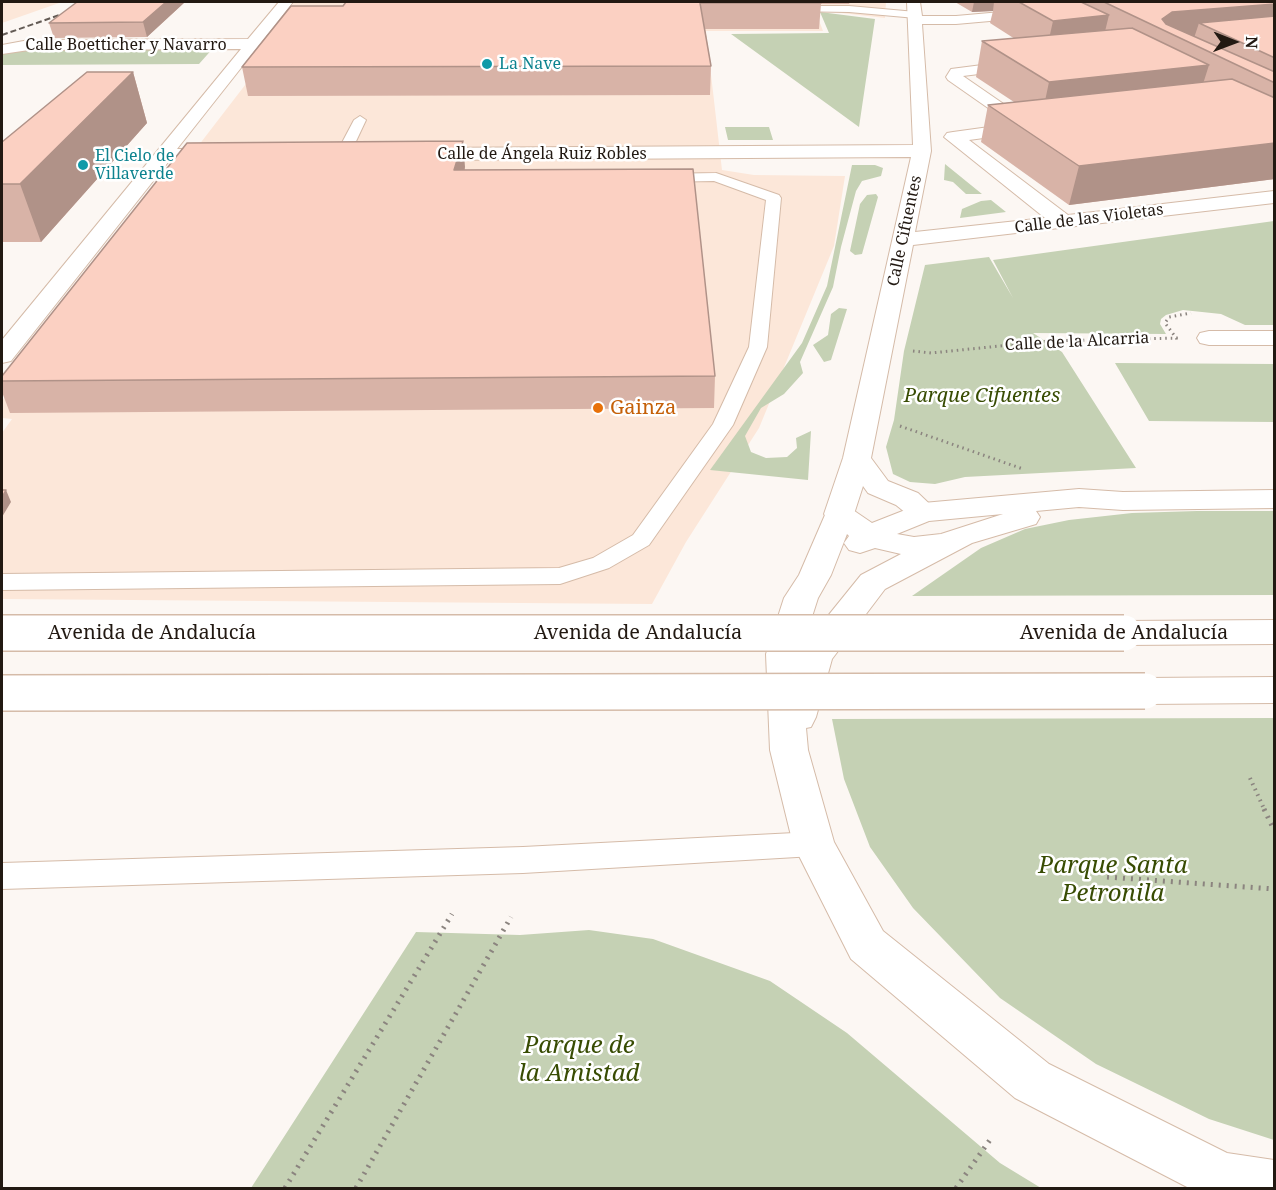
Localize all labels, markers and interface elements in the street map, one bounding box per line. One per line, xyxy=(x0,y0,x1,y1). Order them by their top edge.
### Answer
north arrow xyxy=(1204,12,1264,72)
street label: Calle Boetticher y Navarro xyxy=(25,35,227,55)
text: N xyxy=(1241,36,1263,49)
place label: La Nave xyxy=(499,54,561,74)
marker: La Nave xyxy=(480,57,494,71)
street label: Calle de Ángela Ruiz Robles xyxy=(437,144,647,164)
place label: El Cielo de Villaverde xyxy=(95,146,174,184)
marker: El Cielo de Villaverde xyxy=(76,158,90,172)
street label: Calle Cifuentes xyxy=(884,174,926,288)
street label: Calle de las Violetas xyxy=(1013,200,1165,238)
street label: Calle de la Alcarria xyxy=(1004,329,1150,355)
park label: Parque Cifuentes xyxy=(904,384,1060,408)
place label: Gainza xyxy=(610,396,676,420)
marker: Gainza xyxy=(591,401,605,415)
street label: Avenida de Andalucía xyxy=(48,621,256,645)
street label: Avenida de Andalucía xyxy=(534,621,742,645)
street label: Avenida de Andalucía xyxy=(1020,621,1228,645)
park label: Parque Santa Petronila xyxy=(1038,852,1188,908)
park label: Parque de la Amistad xyxy=(519,1032,639,1088)

